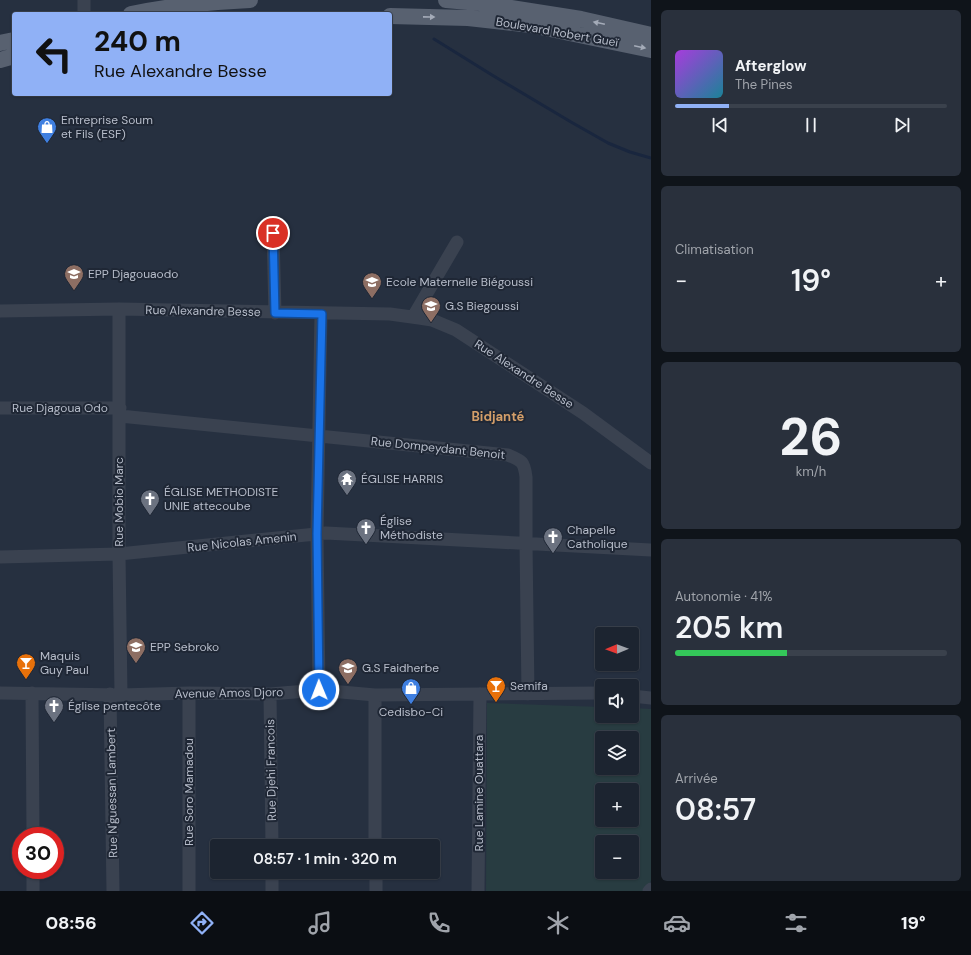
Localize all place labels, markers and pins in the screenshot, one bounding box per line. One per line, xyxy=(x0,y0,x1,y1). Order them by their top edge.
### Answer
place label: Entreprise Soum et Fils (ESF) xyxy=(61,112,153,142)
shop icon: Entreprise Soum et Fils (ESF) xyxy=(36,116,58,144)
pin xyxy=(256,216,290,250)
school or university icon: EPP Djagouaodo xyxy=(63,263,85,291)
place label: EPP Djagouaodo xyxy=(88,266,178,282)
school or university icon: Ecole Maternelle Biégoussi xyxy=(361,271,383,299)
place label: Ecole Maternelle Biégoussi xyxy=(386,274,533,290)
school or university icon: G.S Biegoussi xyxy=(420,295,442,323)
place label: G.S Biegoussi xyxy=(445,298,519,314)
temple icon: ÉGLISE HARRIS xyxy=(336,468,358,496)
place label: ÉGLISE HARRIS xyxy=(361,471,443,487)
place label: ÉGLISE METHODISTE UNIE attecoube xyxy=(164,484,279,514)
church icon: ÉGLISE METHODISTE UNIE attecoube xyxy=(139,488,161,516)
place label: Église Méthodiste xyxy=(380,513,443,543)
church icon: Église Méthodiste xyxy=(355,517,377,545)
place label: Chapelle Catholique xyxy=(567,522,628,552)
church icon: Chapelle Catholique xyxy=(542,526,564,554)
school or university icon: EPP Sebroko xyxy=(125,636,147,664)
place label: EPP Sebroko xyxy=(150,639,219,655)
place label: Maquis Guy Paul xyxy=(40,648,89,678)
bar icon: Maquis Guy Paul xyxy=(15,652,37,680)
school or university icon: G.S Faidherbe xyxy=(337,657,359,685)
place label: G.S Faidherbe xyxy=(362,660,439,676)
bar icon: Semifa xyxy=(485,675,507,703)
shop icon: Cedisbo-Ci xyxy=(400,677,422,705)
place label: Semifa xyxy=(510,678,548,694)
church icon: Église pentecôte xyxy=(43,695,65,723)
place label: Église pentecôte xyxy=(68,698,161,714)
place label: Cedisbo-Ci xyxy=(379,704,443,720)

